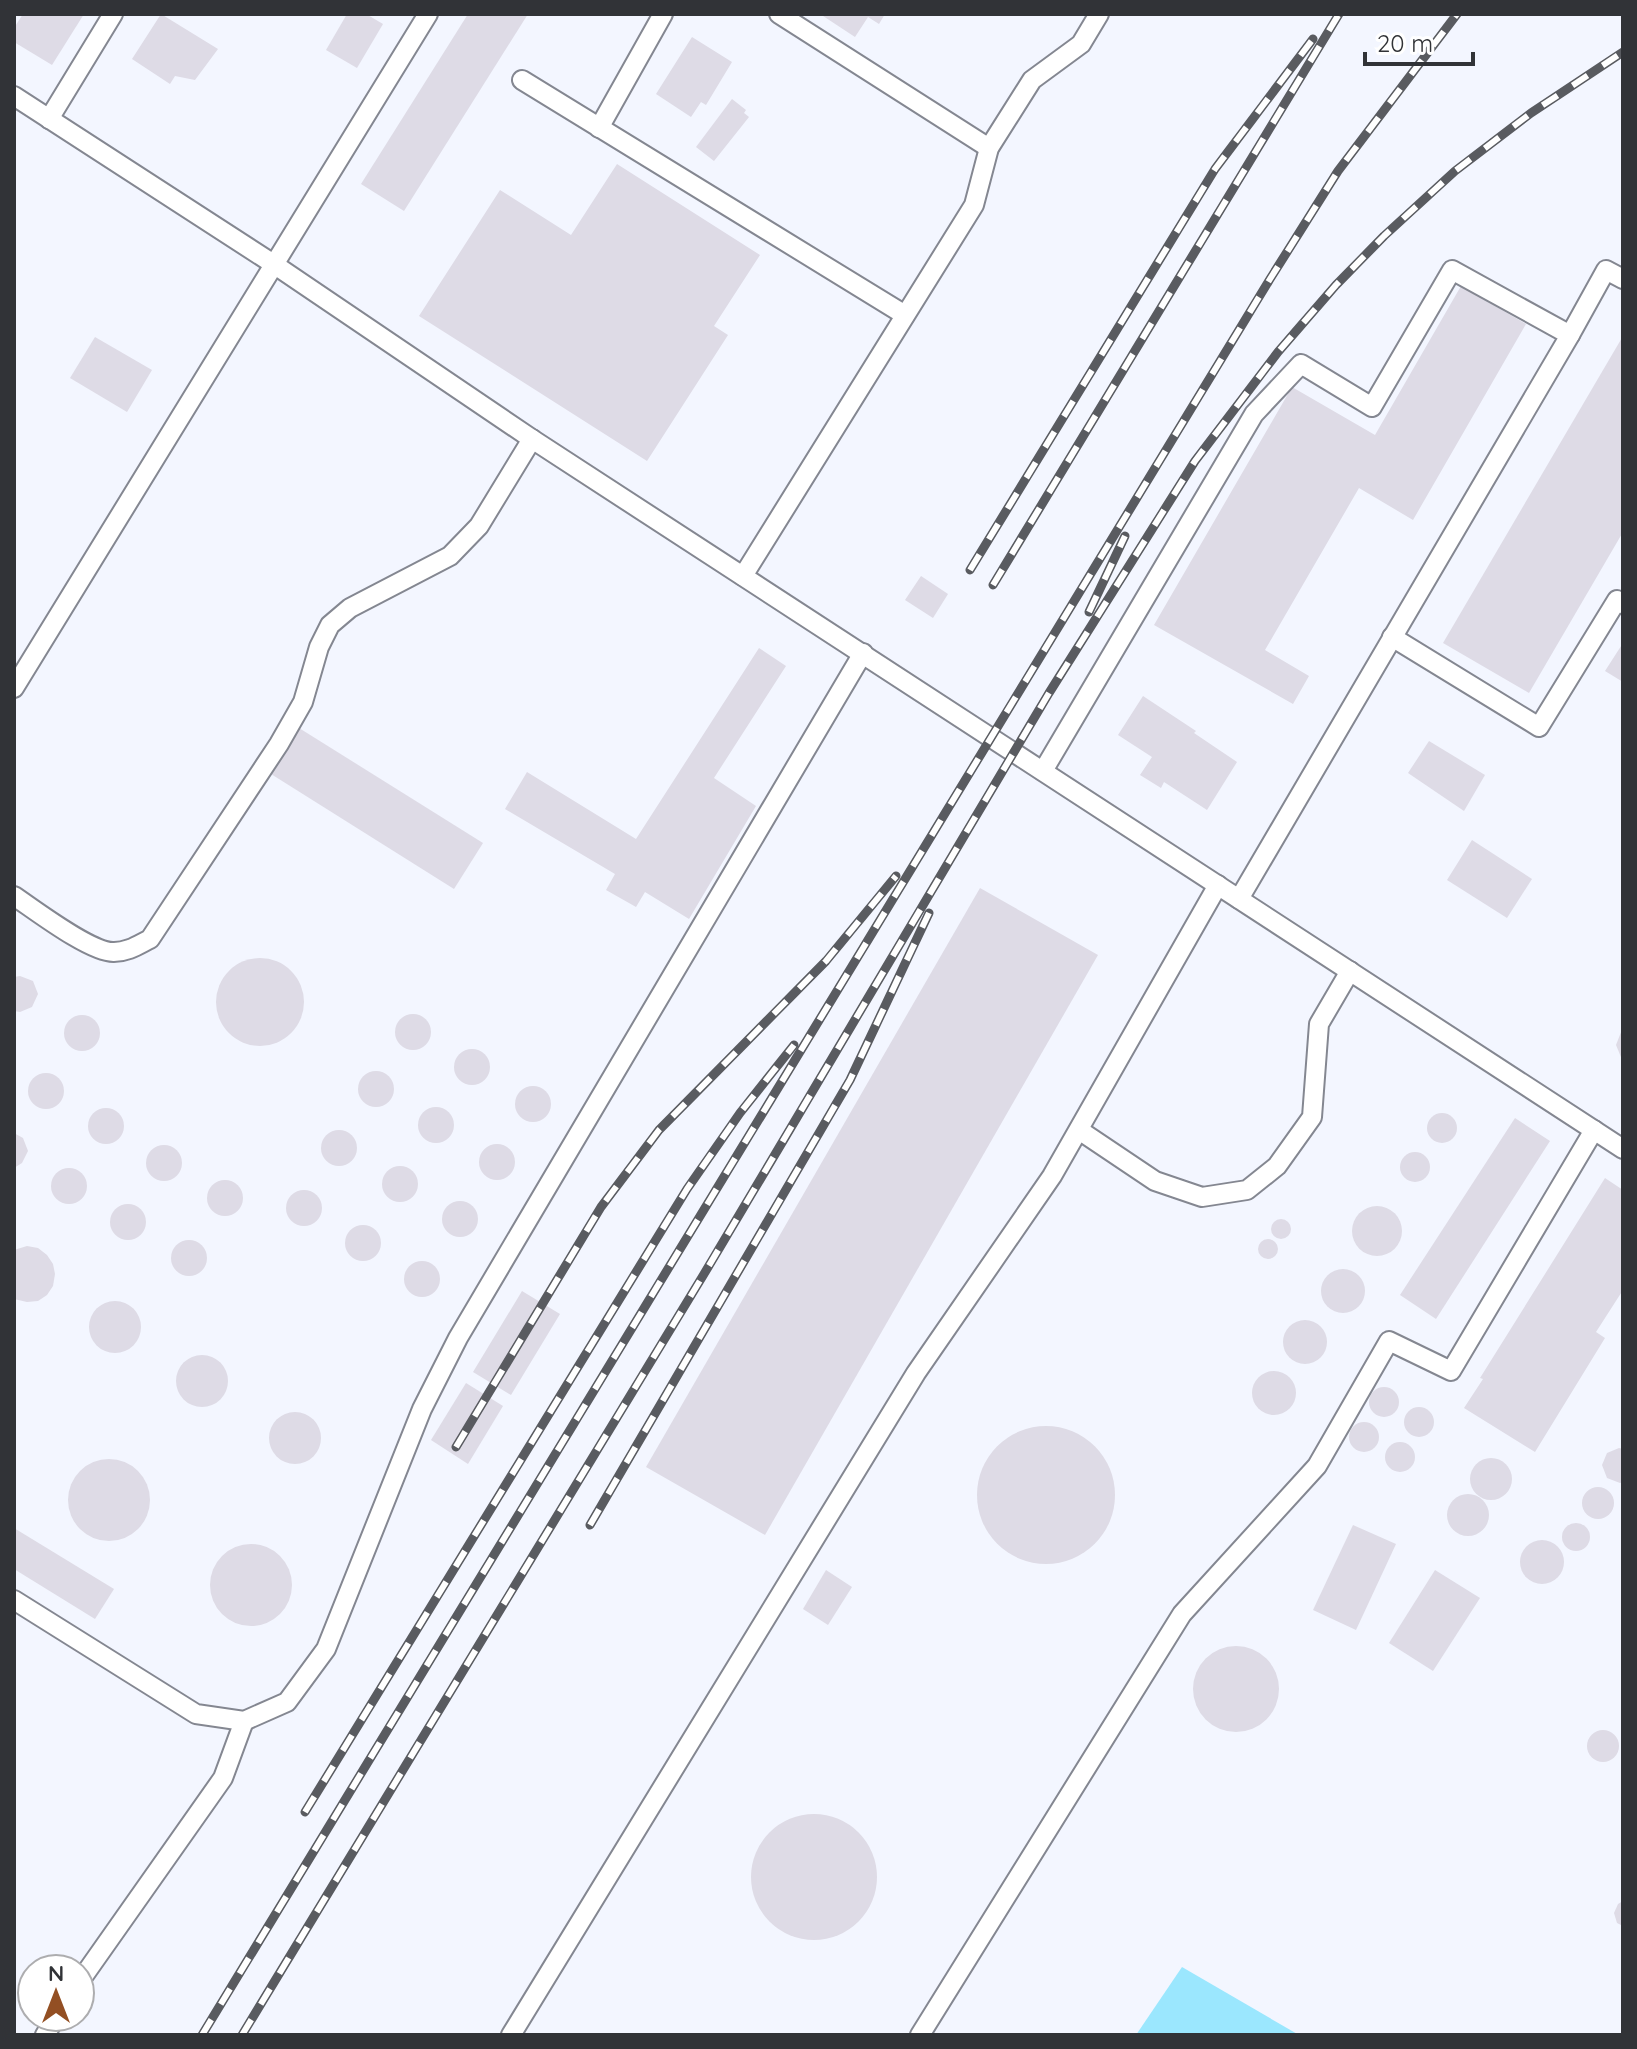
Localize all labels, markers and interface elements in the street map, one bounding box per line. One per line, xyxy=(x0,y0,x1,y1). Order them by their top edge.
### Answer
scale bar xyxy=(1365,16,1473,66)
text: 20 m xyxy=(1377,28,1433,58)
north arrow xyxy=(16,1953,96,2033)
text: N xyxy=(48,1959,64,1987)

